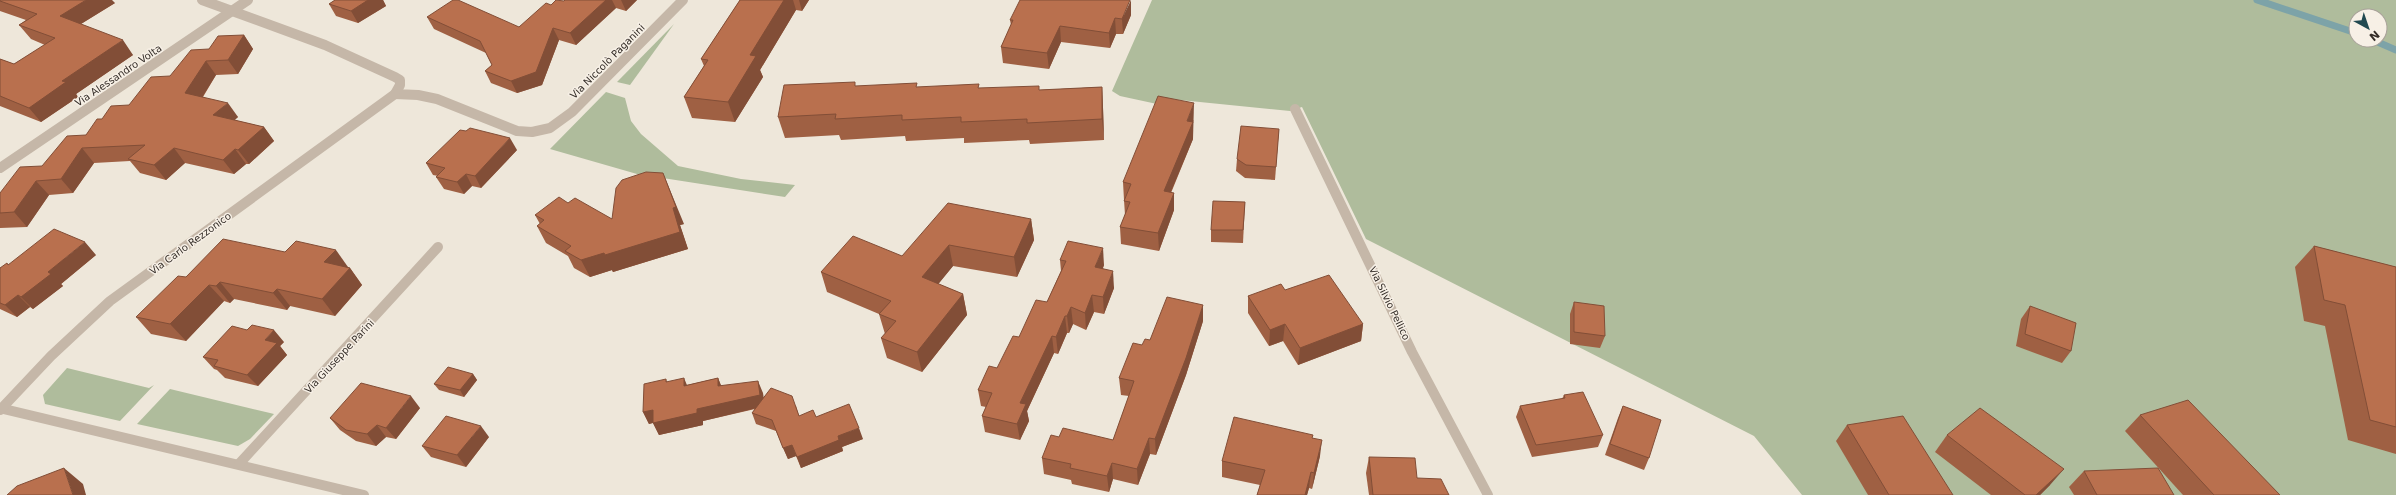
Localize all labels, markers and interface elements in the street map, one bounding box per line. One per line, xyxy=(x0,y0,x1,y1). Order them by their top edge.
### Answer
north arrow xyxy=(2348,8,2388,48)
street label: Via Niccolò Paganini xyxy=(568,22,647,101)
text: N xyxy=(2366,27,2382,43)
street label: Via Alessandro Volta xyxy=(73,42,164,108)
street label: Via Carlo Rezzonico xyxy=(147,210,233,277)
street label: Via Silvio Pellico xyxy=(1367,265,1412,342)
street label: Via Giuseppe Parini xyxy=(302,317,376,395)

